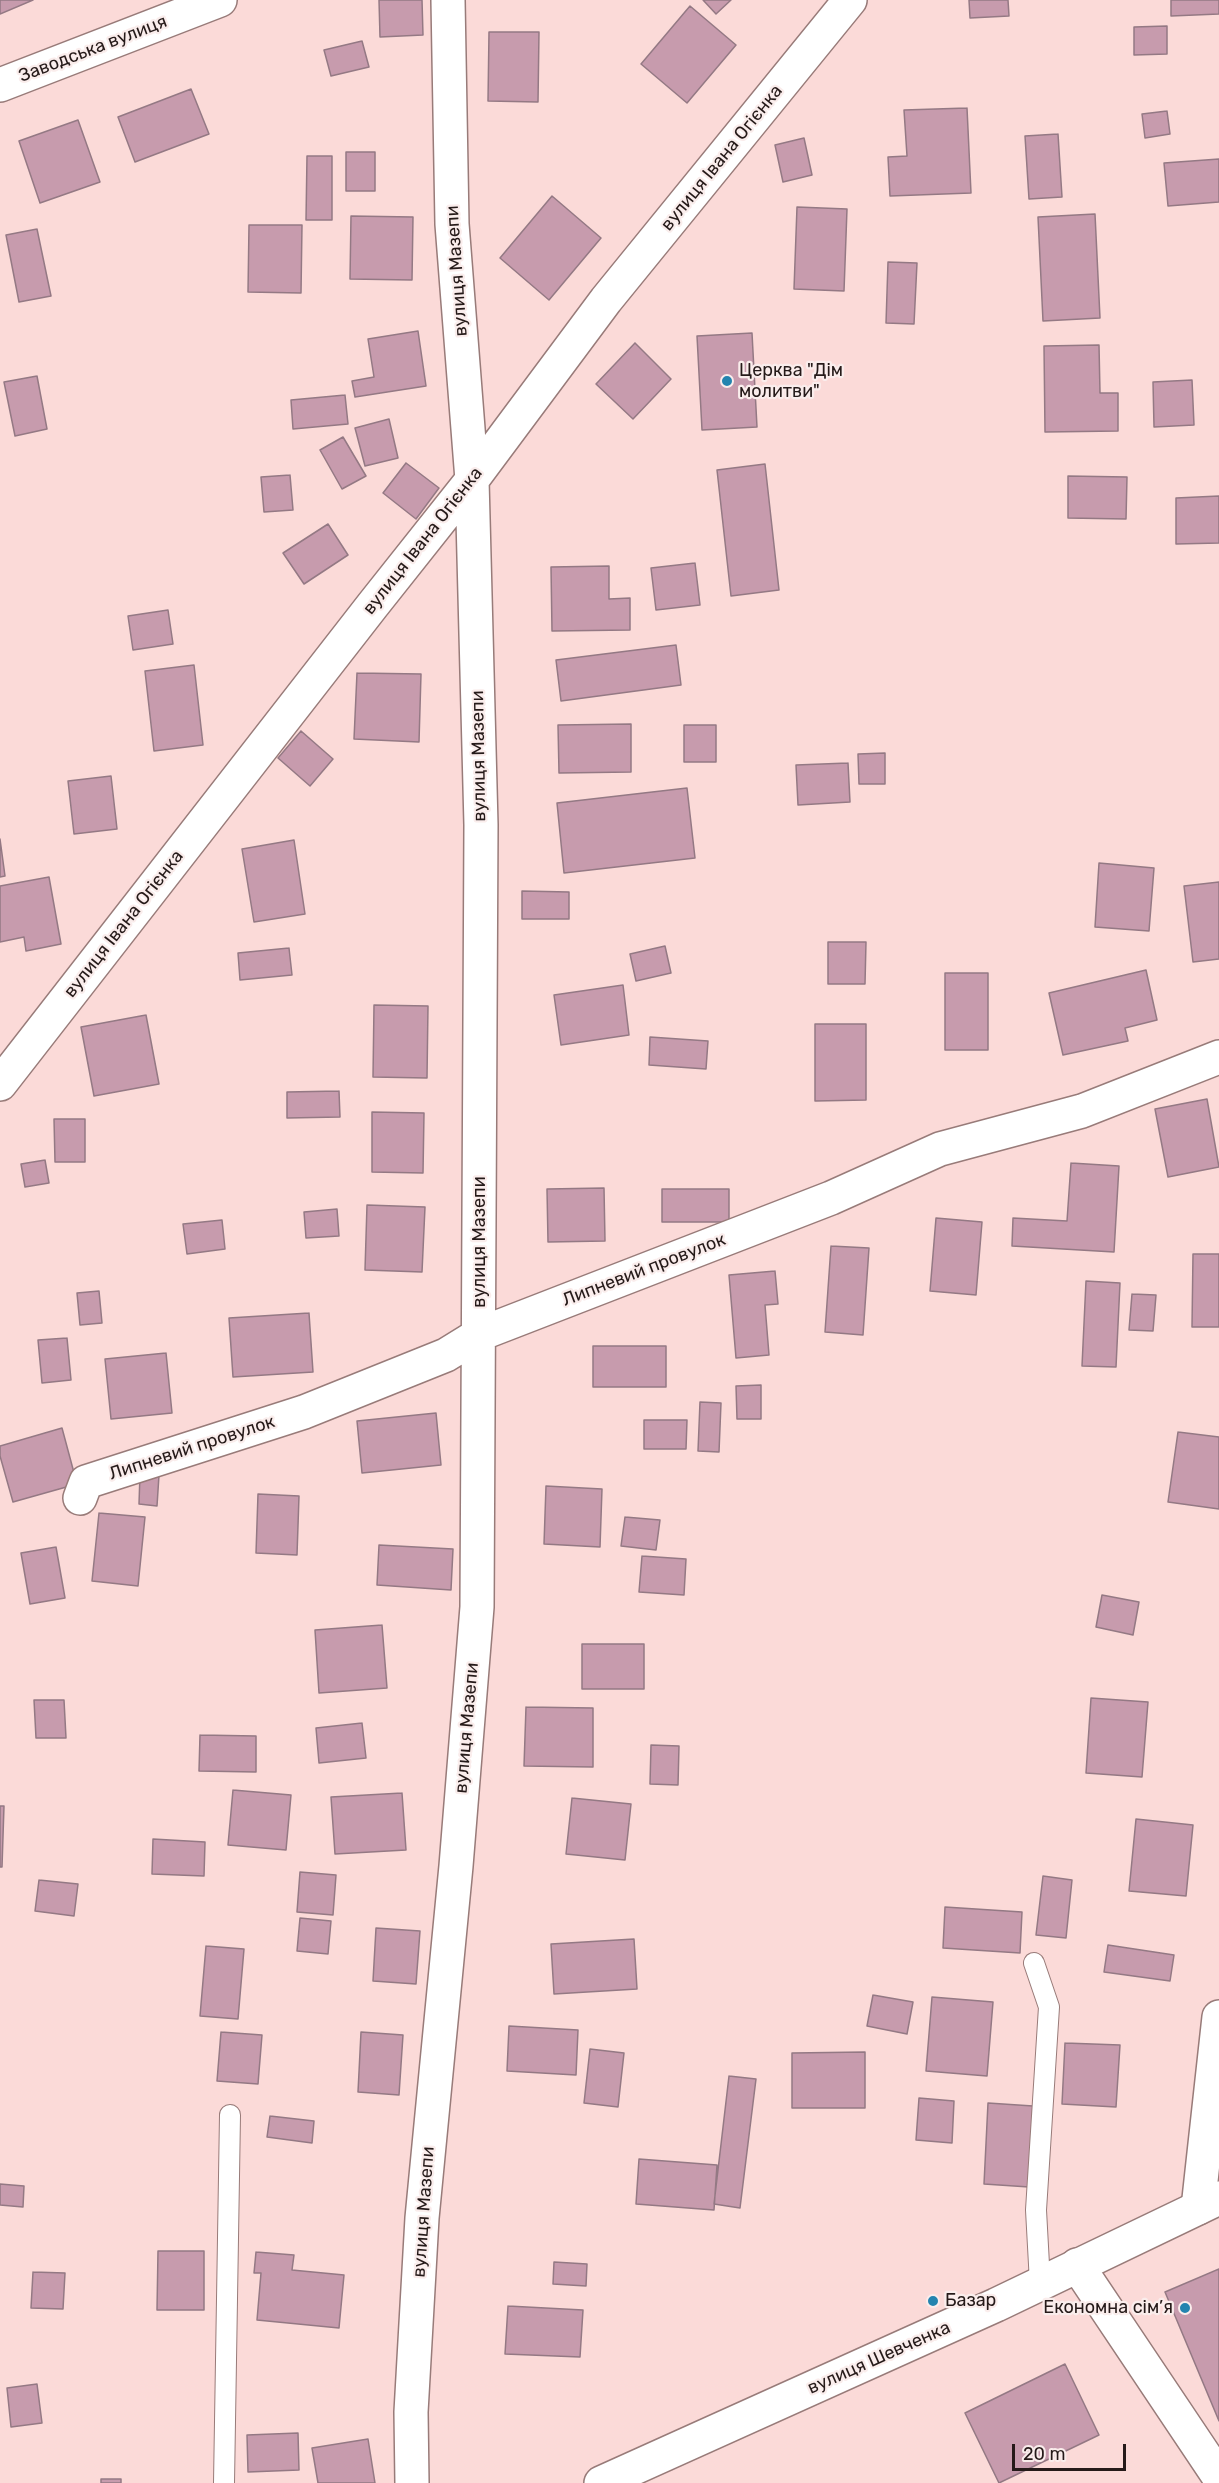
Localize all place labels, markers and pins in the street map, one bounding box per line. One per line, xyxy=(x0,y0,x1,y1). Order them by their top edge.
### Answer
place label: Церква "Дім молитви" xyxy=(739,360,843,403)
marker: Церква "Дім молитви" xyxy=(720,374,734,388)
place label: Базар xyxy=(945,2290,996,2312)
marker: Базар xyxy=(926,2294,940,2308)
place label: Економна сім’я xyxy=(1043,2297,1173,2319)
marker: Економна сім’я xyxy=(1178,2301,1192,2315)

